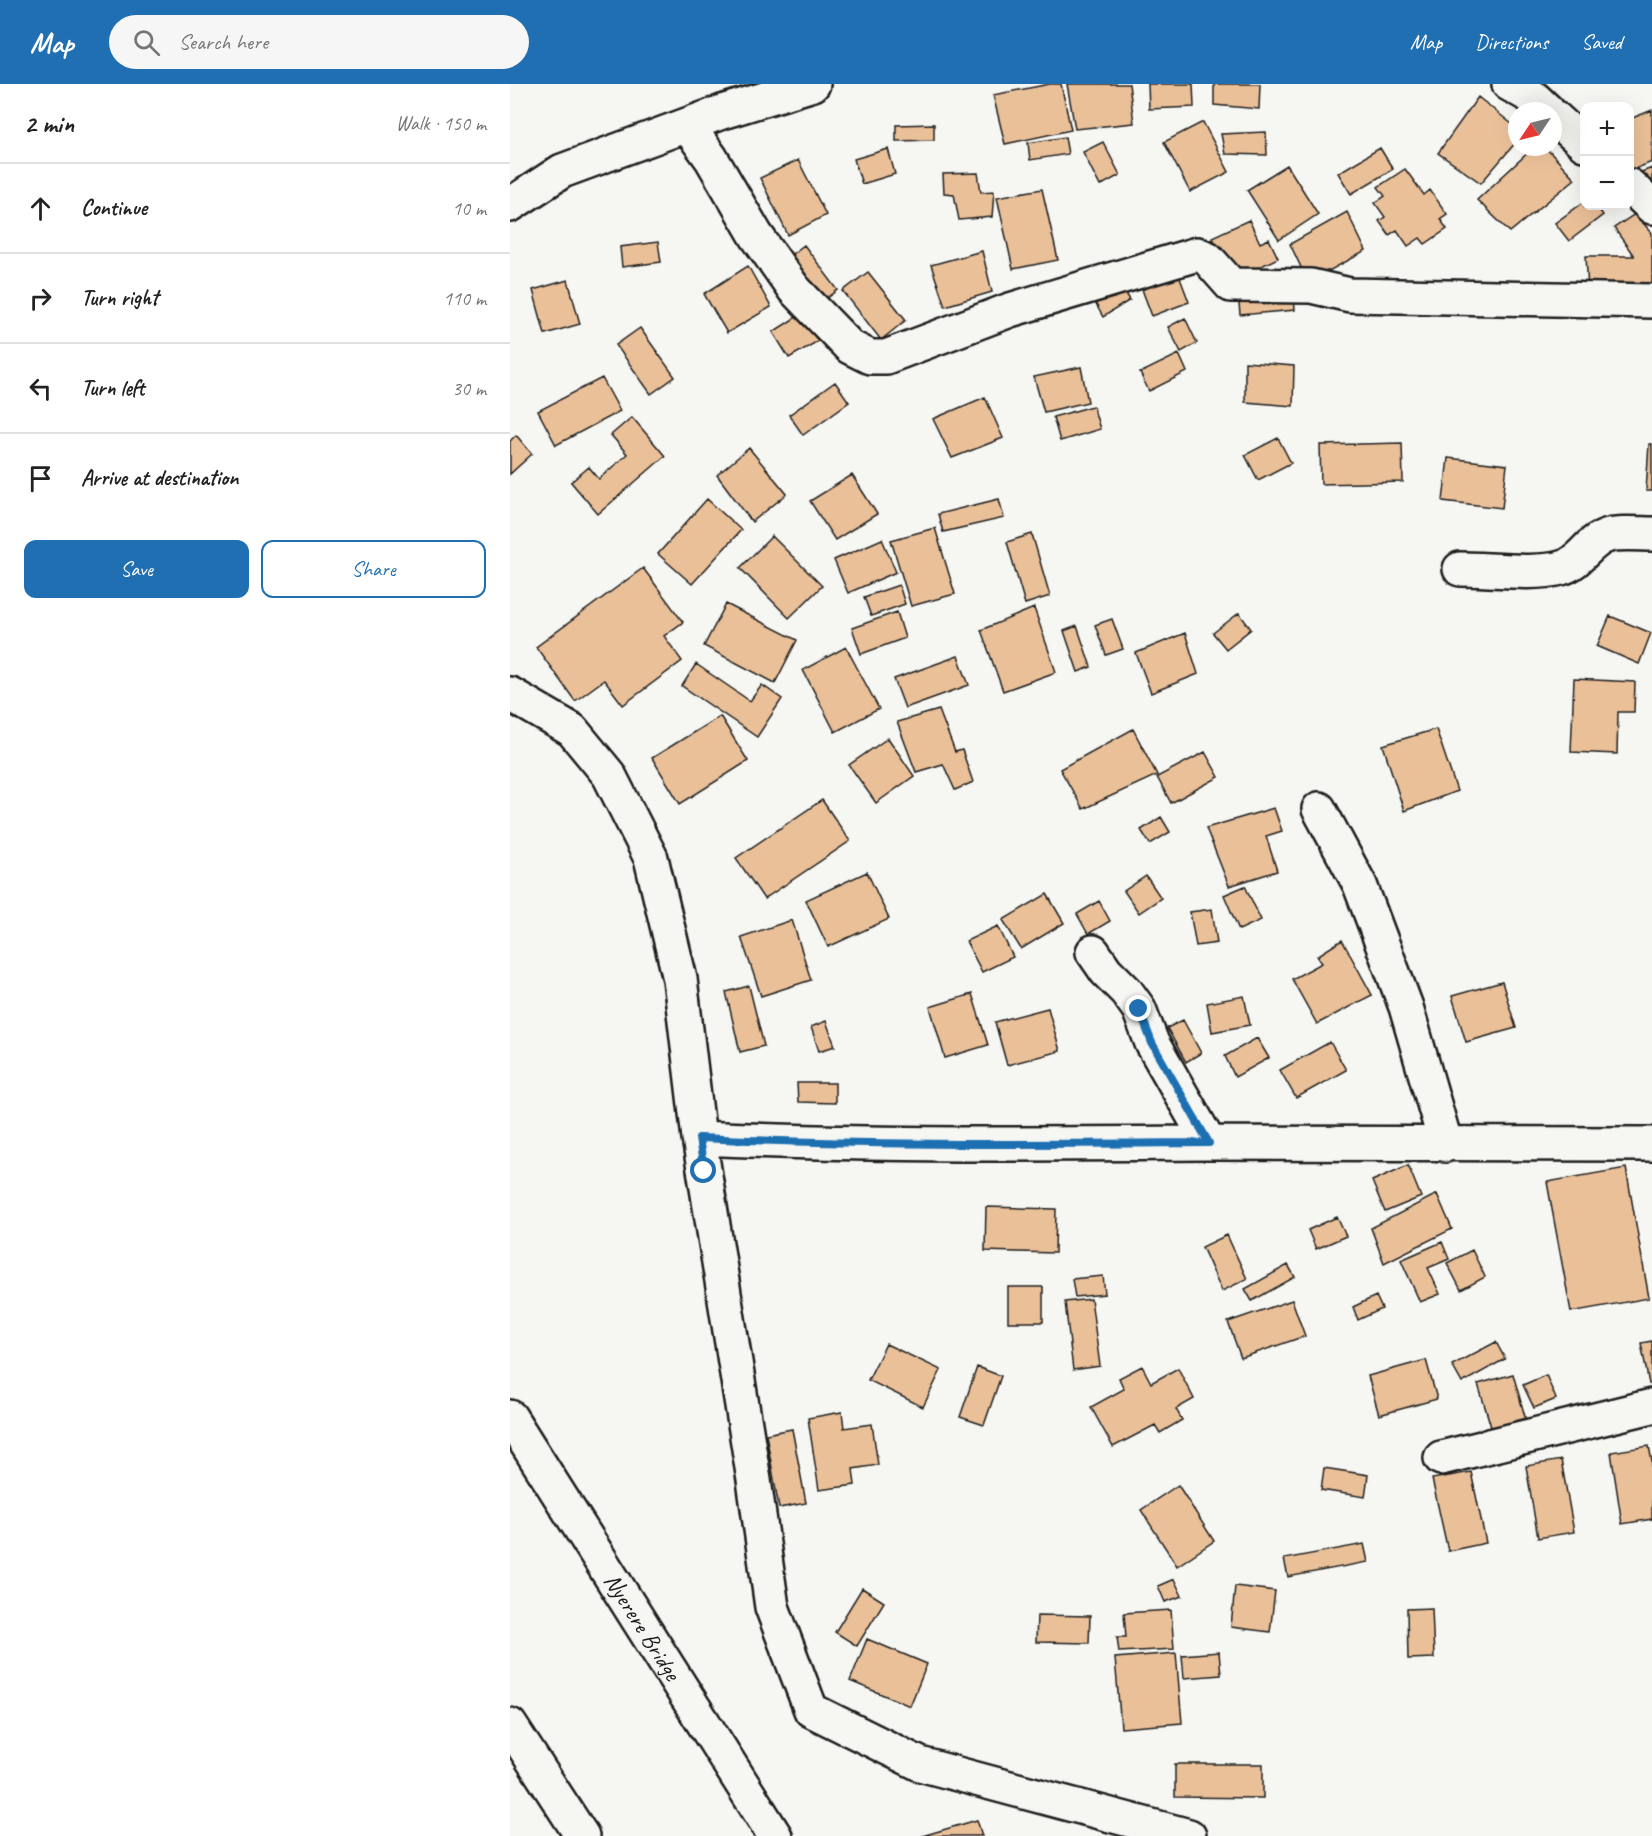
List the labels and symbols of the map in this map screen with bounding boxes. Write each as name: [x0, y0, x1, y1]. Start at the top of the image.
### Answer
north arrow: [1508, 102, 1562, 156]
route end: [1125, 995, 1151, 1021]
route start: [690, 1157, 716, 1183]
street label: Nyerere Bridge: [598, 1567, 689, 1688]

